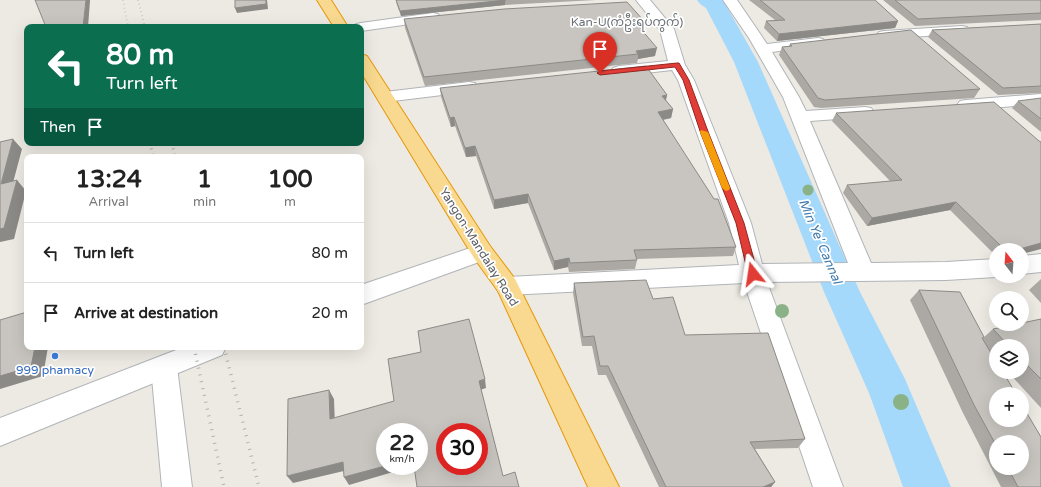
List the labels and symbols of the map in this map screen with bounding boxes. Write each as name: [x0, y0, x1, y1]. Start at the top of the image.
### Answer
district label: Kan-U(ကံဦးရပ်ကွက်): [571, 13, 683, 32]
pin: [583, 32, 617, 73]
street label: Yangon-Mandalay Road: [437, 185, 521, 309]
water label: Min Ye' Cannal: [795, 197, 846, 288]
north arrow: [989, 243, 1029, 283]
position arrow: [732, 253, 774, 295]
marker: 999 phamacy: [50, 351, 60, 361]
place label: 999 phamacy: [16, 363, 95, 377]
speed limit sign: 30: [436, 423, 488, 475]

